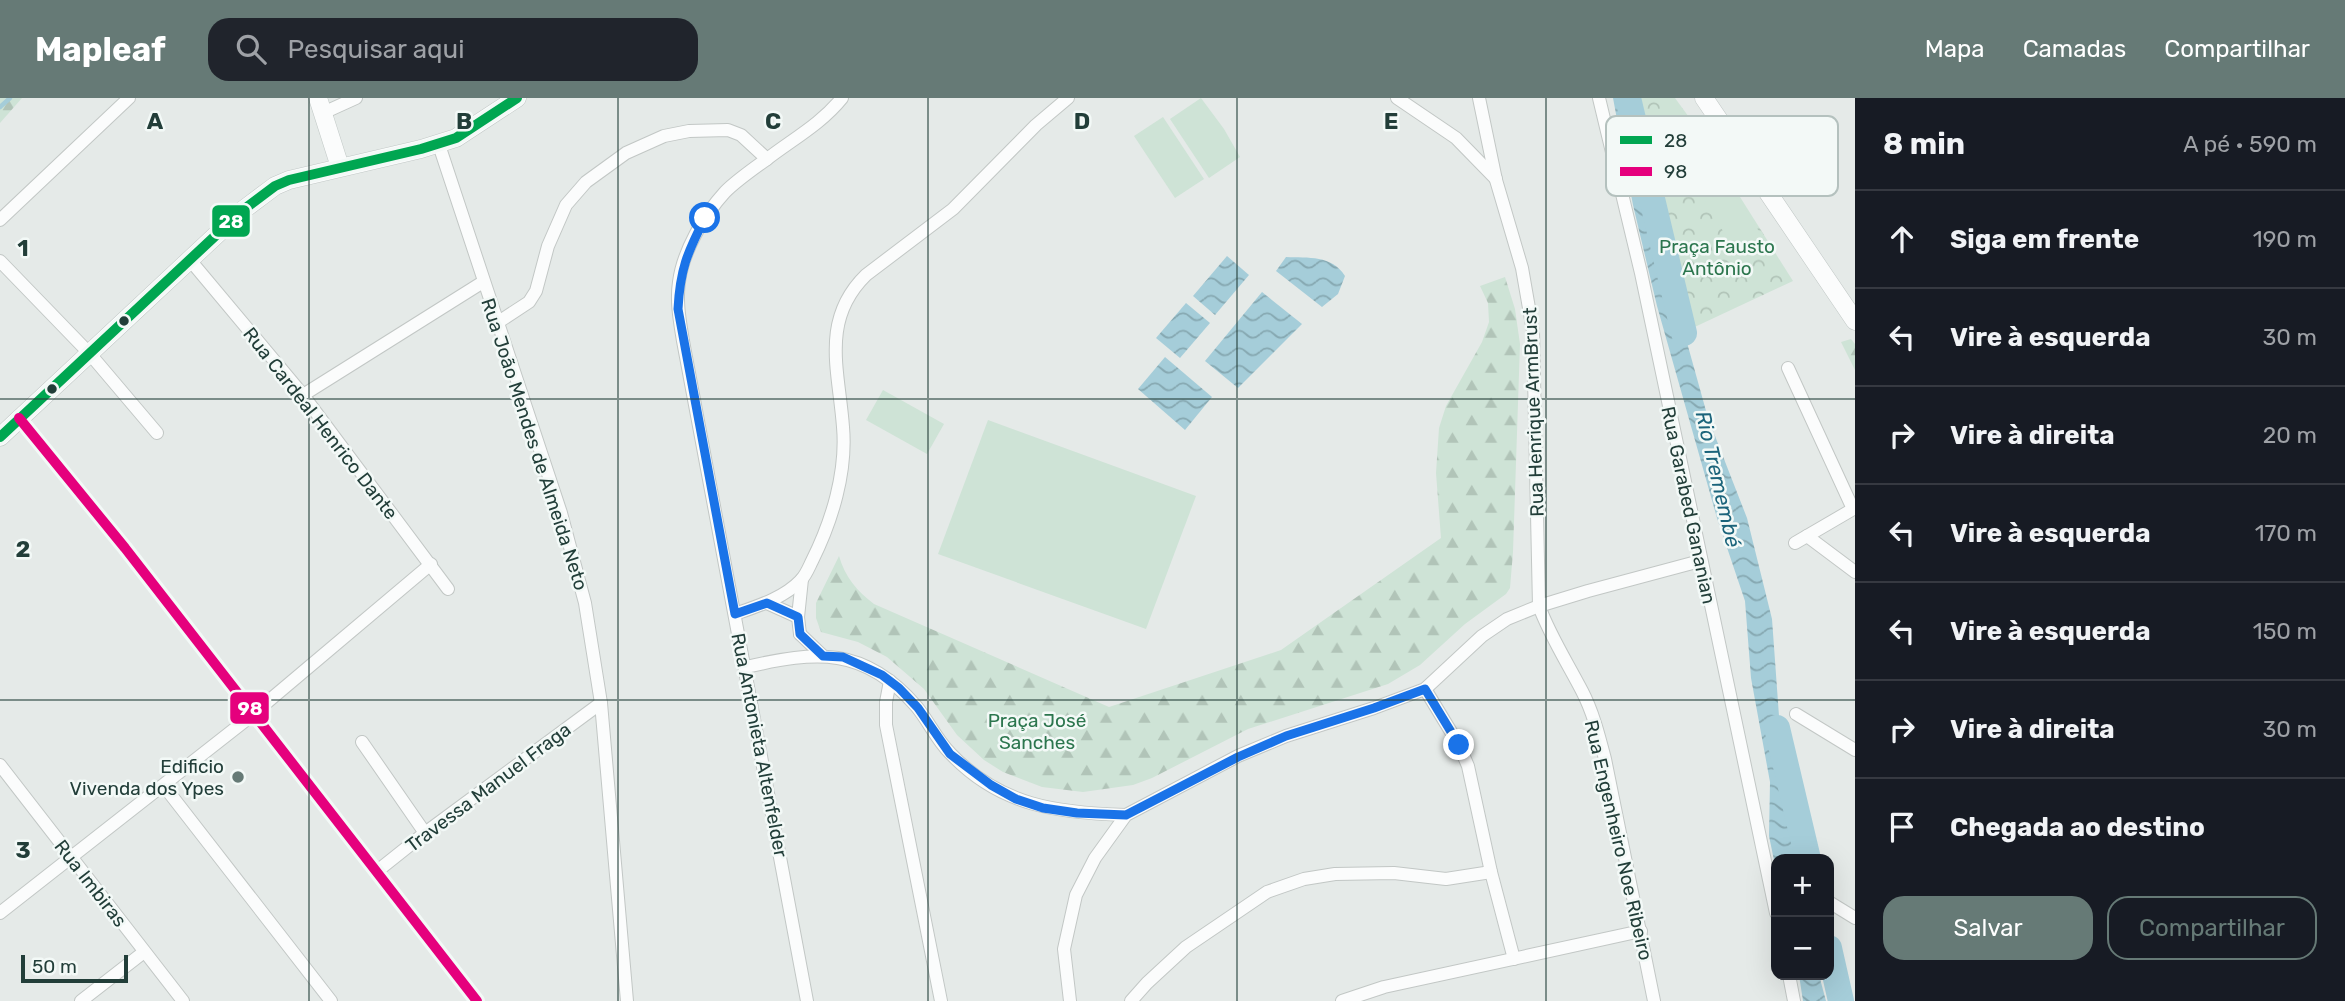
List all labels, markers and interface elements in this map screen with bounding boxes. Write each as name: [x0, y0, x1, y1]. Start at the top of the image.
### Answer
search box: [208, 18, 698, 81]
text: Mapleaf: [35, 30, 166, 69]
icon: search: [232, 30, 270, 68]
text: Pesquisar aqui: [288, 34, 464, 65]
text: Mapa: [1925, 35, 1985, 63]
text: Camadas: [2023, 35, 2126, 63]
text: Compartilhar: [2164, 35, 2310, 63]
text: A: [147, 107, 164, 135]
text: B: [456, 107, 472, 135]
text: C: [765, 107, 781, 135]
text: D: [1074, 107, 1090, 135]
text: E: [1384, 107, 1398, 135]
legend: [1606, 116, 1838, 196]
text: 8 min: [1883, 126, 1965, 162]
text: 28: [1664, 129, 1687, 152]
text: A pé · 590 m: [2183, 130, 2317, 158]
text: 98: [1664, 160, 1687, 183]
route start: [689, 202, 720, 233]
line badge: 28: [211, 204, 251, 238]
text: 28: [218, 210, 244, 233]
icon: ahead: [1883, 220, 1921, 258]
text: Siga em frente: [1950, 224, 2139, 255]
text: 190 m: [2253, 225, 2317, 253]
text: 1: [17, 234, 29, 262]
park label: Praça Fausto Antônio: [1659, 235, 1775, 280]
street label: Rua João Mendes de Almeida Neto: [476, 295, 593, 593]
street label: Rua Henrique ArmBrust: [1518, 306, 1549, 517]
unlabelled marker: [117, 314, 131, 328]
icon: left: [1883, 318, 1921, 356]
text: Vire à esquerda: [1950, 322, 2151, 353]
street label: Rua Cardeal Henrico Dante: [238, 323, 403, 524]
text: 30 m: [2262, 323, 2317, 351]
unlabelled marker: [45, 382, 59, 396]
street label: Rua Garabed Gananian: [1656, 404, 1721, 606]
water label: Rio Tremembé: [1691, 408, 1746, 550]
icon: right: [1883, 416, 1921, 454]
text: Vire à direita: [1950, 420, 2115, 451]
text: 20 m: [2263, 421, 2317, 449]
icon: left: [1883, 514, 1921, 552]
text: Vire à esquerda: [1950, 518, 2151, 549]
text: 170 m: [2255, 519, 2317, 547]
text: 2: [16, 535, 30, 563]
icon: left: [1883, 612, 1921, 650]
text: Vire à esquerda: [1950, 616, 2151, 647]
text: 150 m: [2253, 617, 2317, 645]
street label: Rua Antonieta Altenfelder: [726, 631, 793, 860]
line badge: 98: [229, 691, 270, 725]
text: 98: [237, 697, 263, 720]
park label: Praça José Sanches: [988, 709, 1086, 754]
icon: right: [1883, 710, 1921, 748]
text: Vire à direita: [1950, 714, 2115, 745]
text: 30 m: [2262, 715, 2317, 743]
street label: Travessa Manuel Fraga: [401, 718, 575, 857]
street label: Rua Engenheiro Noe Ribeiro: [1580, 718, 1657, 962]
route end: [1443, 729, 1474, 760]
place label: Edificio Vivenda dos Ypes: [70, 755, 224, 800]
marker: Edificio Vivenda dos Ypes: [230, 769, 246, 785]
icon: arrive: [1883, 808, 1921, 846]
text: Chegada ao destino: [1950, 812, 2205, 843]
street label: Rua Imbiras: [49, 835, 132, 931]
text: 3: [15, 836, 31, 864]
map controls: [1771, 854, 1834, 980]
button: +: [1771, 854, 1834, 917]
button: Salvar: [1883, 896, 2093, 960]
button: Compartilhar: [2107, 896, 2317, 960]
button: −: [1771, 917, 1834, 980]
scale bar: [21, 952, 128, 984]
text: 50 m: [32, 955, 77, 978]

